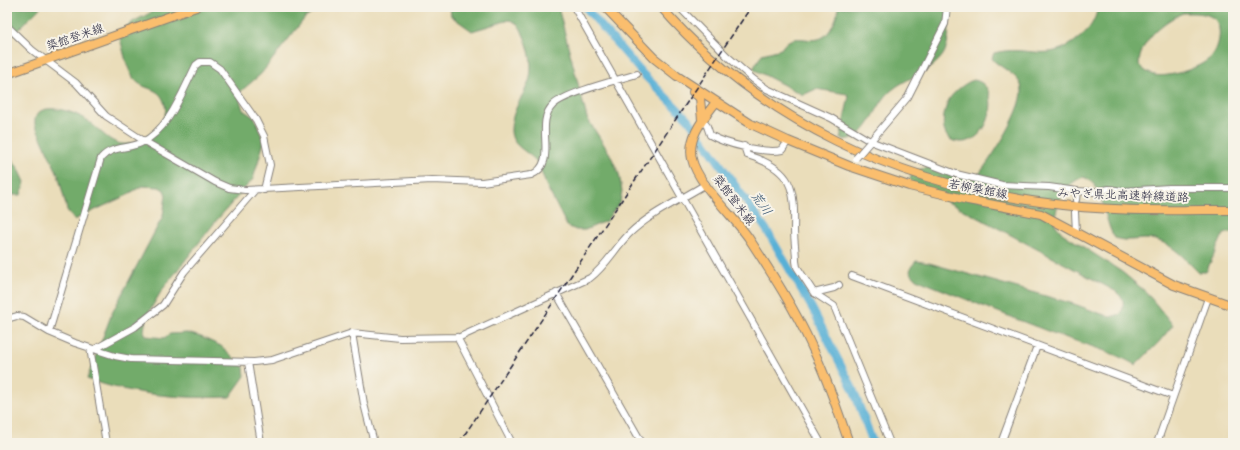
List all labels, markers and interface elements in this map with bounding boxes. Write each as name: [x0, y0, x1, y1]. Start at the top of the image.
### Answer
street label: 築館登米線: [44, 21, 106, 53]
street label: 築館登米線: [710, 172, 758, 228]
street label: 若柳築館線: [947, 176, 1009, 202]
street label: みやぎ県北高速幹線道路: [1057, 186, 1189, 204]
water label: 荒川: [748, 188, 775, 218]

